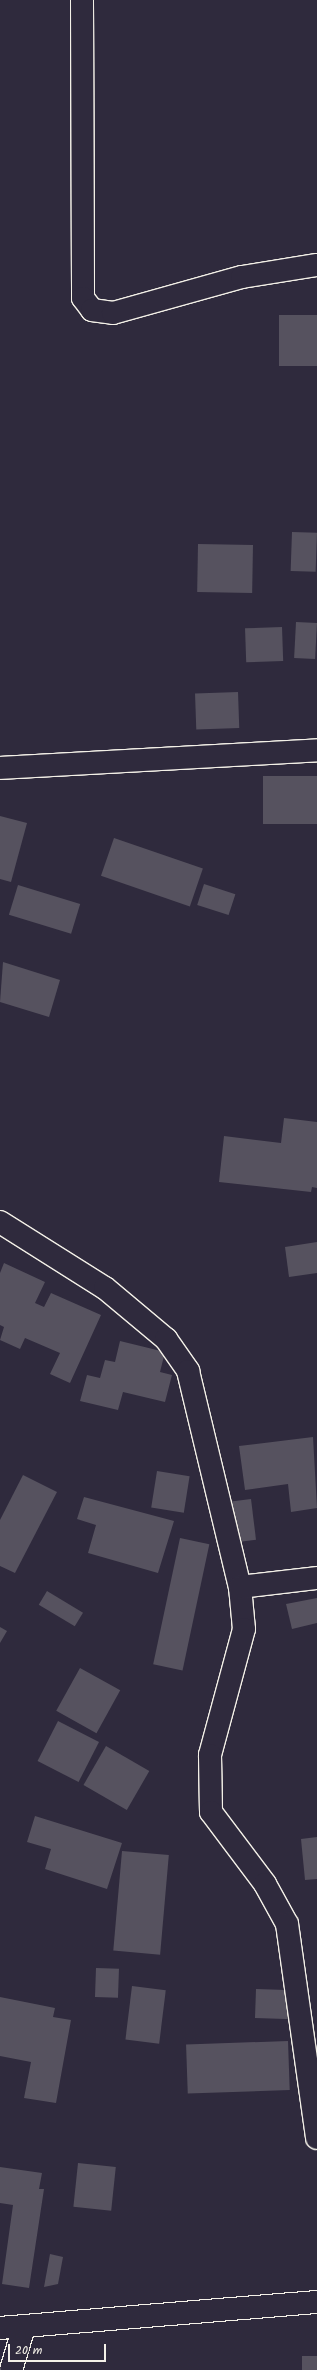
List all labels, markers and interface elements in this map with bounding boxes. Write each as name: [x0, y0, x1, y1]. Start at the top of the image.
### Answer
scale bar: [10, 2336, 108, 2362]
text: 20 m: [15, 2341, 42, 2360]

